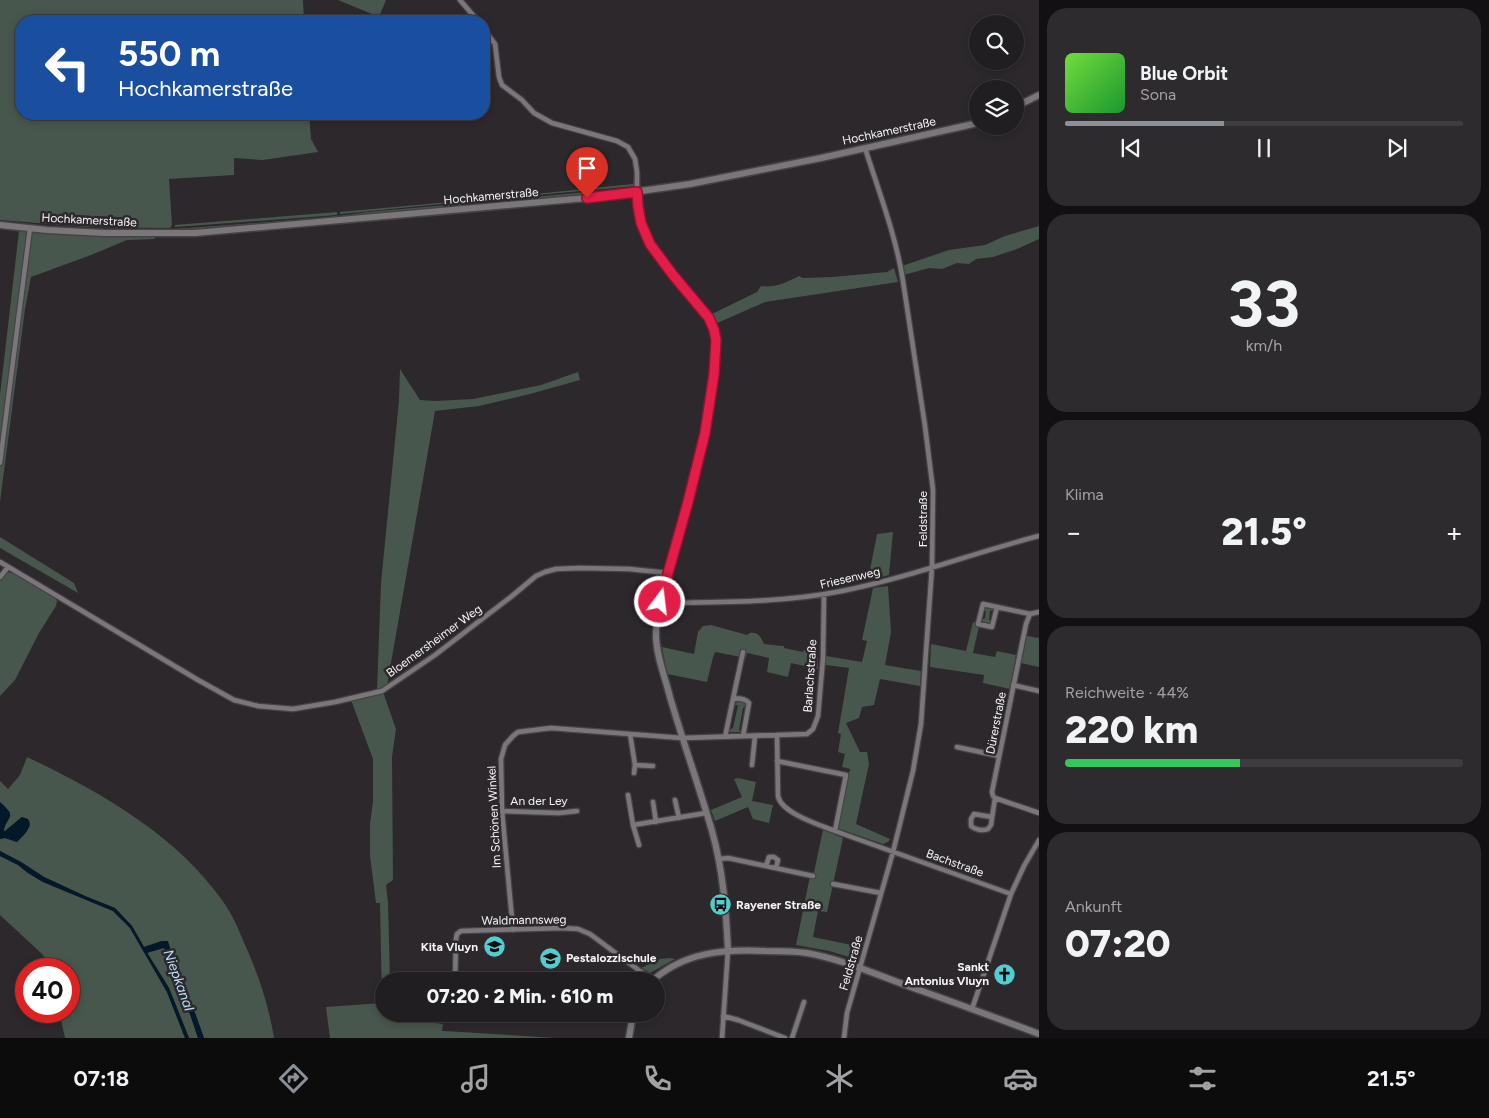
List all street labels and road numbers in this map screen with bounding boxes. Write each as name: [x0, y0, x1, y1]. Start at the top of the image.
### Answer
street label: Hochkamerstraße: [841, 114, 938, 148]
street label: Hochkamerstraße: [443, 185, 540, 207]
street label: Hochkamerstraße: [41, 211, 137, 230]
street label: Feldstraße: [916, 490, 930, 547]
street label: Friesenweg: [819, 564, 881, 592]
street label: Bloemersheimer Weg: [384, 602, 484, 680]
street label: Barlachstraße: [800, 639, 820, 713]
street label: Dürerstraße: [983, 690, 1009, 755]
street label: Im Schönen Winkel: [484, 765, 504, 869]
street label: An der Ley: [510, 794, 568, 808]
street label: Bachstraße: [924, 846, 986, 880]
street label: Waldmannsweg: [481, 912, 567, 928]
street label: Feldstraße: [837, 934, 866, 992]

